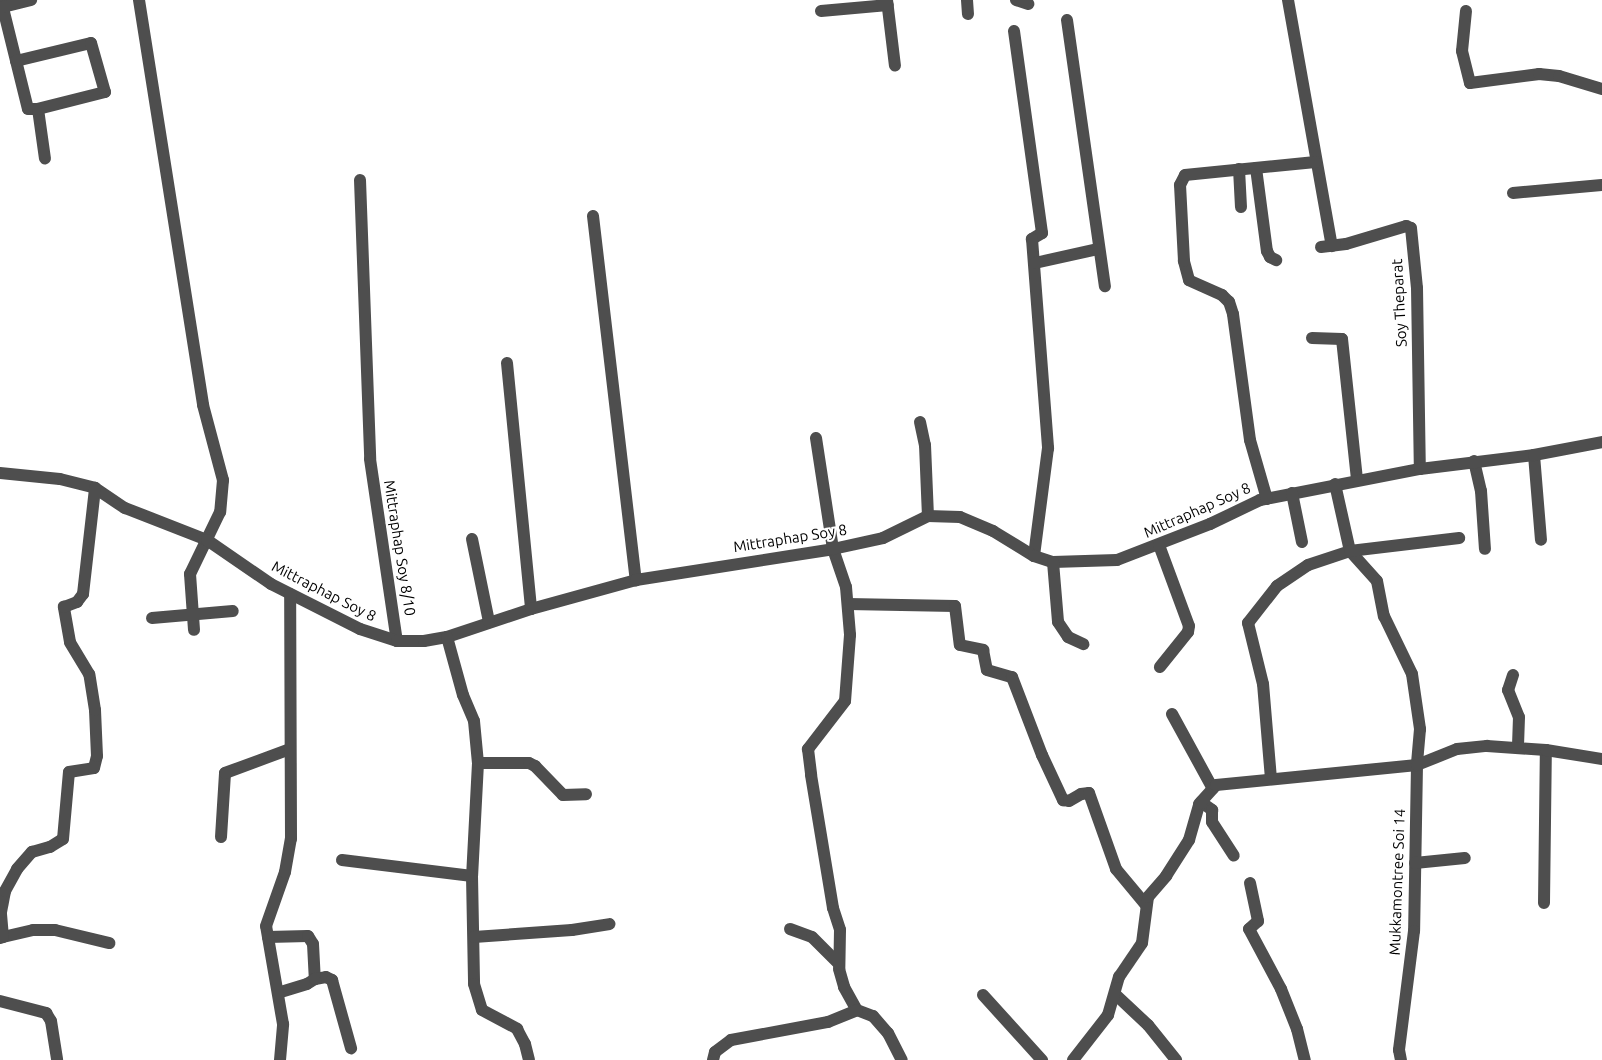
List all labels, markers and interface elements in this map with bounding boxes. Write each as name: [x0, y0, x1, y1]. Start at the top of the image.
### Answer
street label: Soy Theparat: [1388, 258, 1410, 348]
street label: Mittraphap Soy 8: [1141, 478, 1253, 542]
street label: Mittraphap Soy 8/10: [380, 479, 420, 617]
street label: Mittraphap Soy 8: [732, 520, 848, 556]
street label: Mittraphap Soy 8: [269, 557, 379, 625]
street label: Mukkamontree Soi 14: [1385, 808, 1409, 956]

